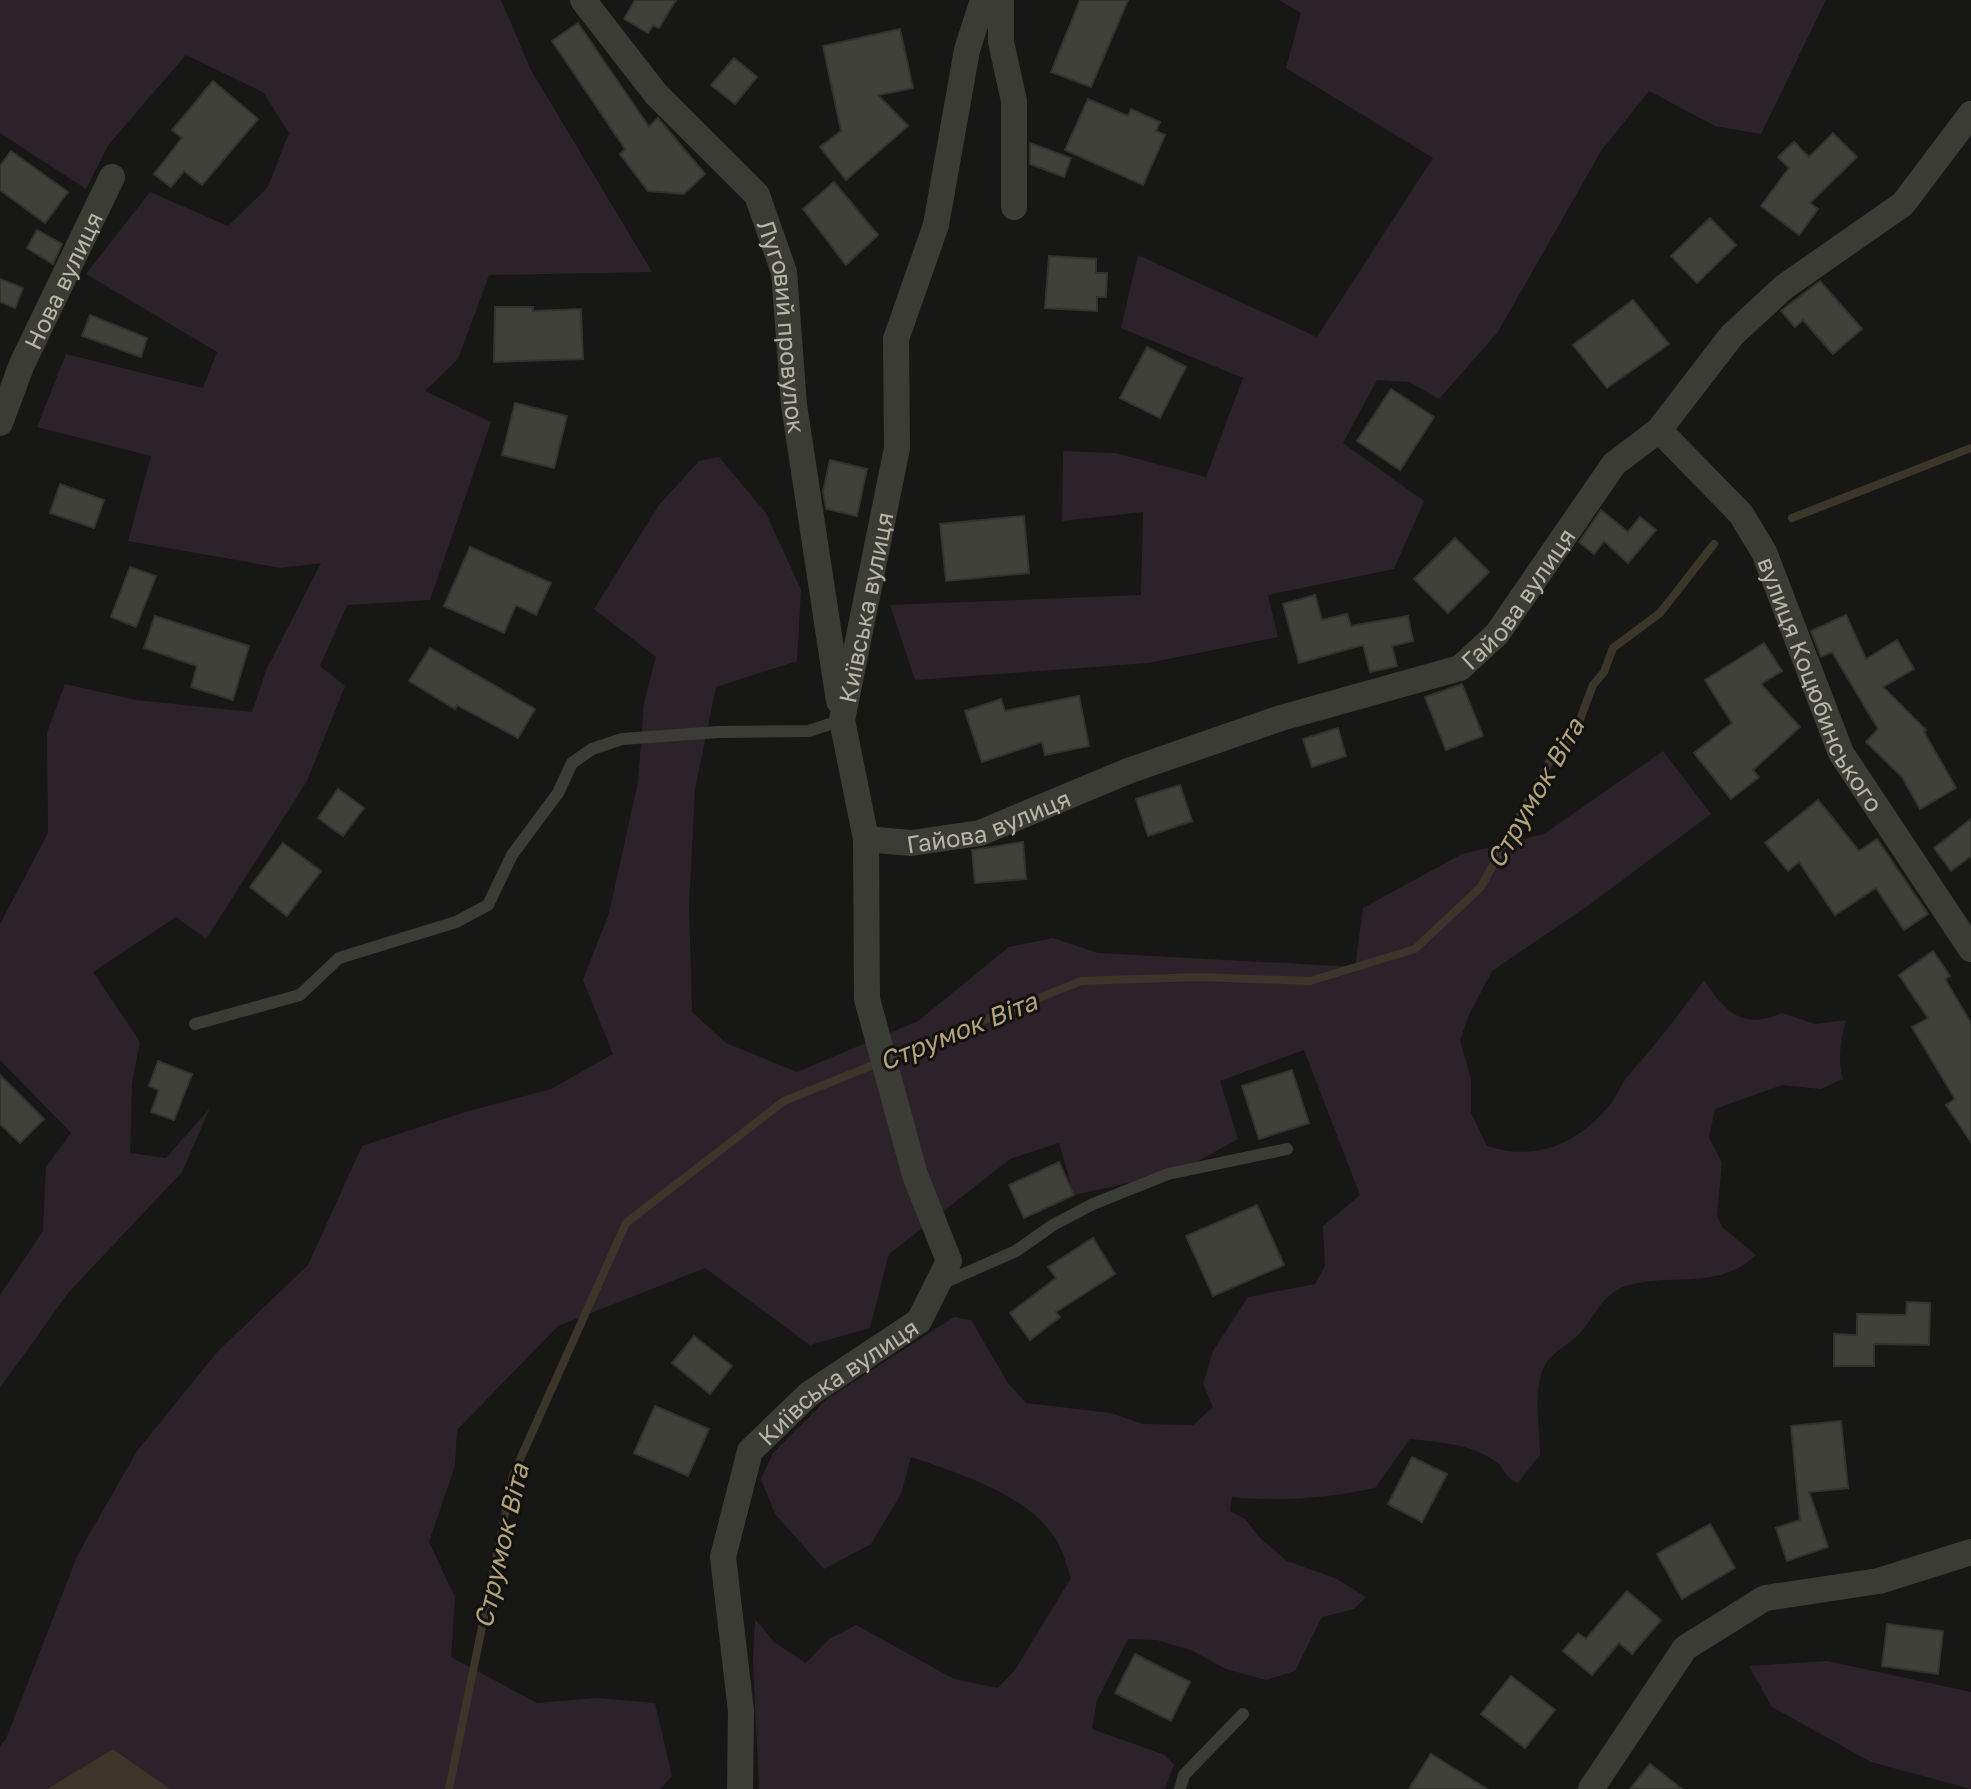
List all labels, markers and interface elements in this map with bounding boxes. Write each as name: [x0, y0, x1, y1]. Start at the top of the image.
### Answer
street label: Нова вулиця: [17, 207, 108, 354]
street label: Луговий провулок: [752, 216, 813, 436]
street label: Київська вулиця: [831, 509, 898, 705]
street label: Гайова вулиця: [1454, 522, 1580, 675]
street label: вулиця Коцюбинського: [1753, 553, 1890, 817]
water label: Струмок Віта: [1480, 712, 1591, 873]
street label: Гайова вулиця: [905, 782, 1074, 858]
water label: Струмок Віта: [875, 985, 1043, 1077]
street label: Київська вулиця: [751, 1311, 923, 1451]
water label: Струмок Віта: [467, 1460, 535, 1631]

